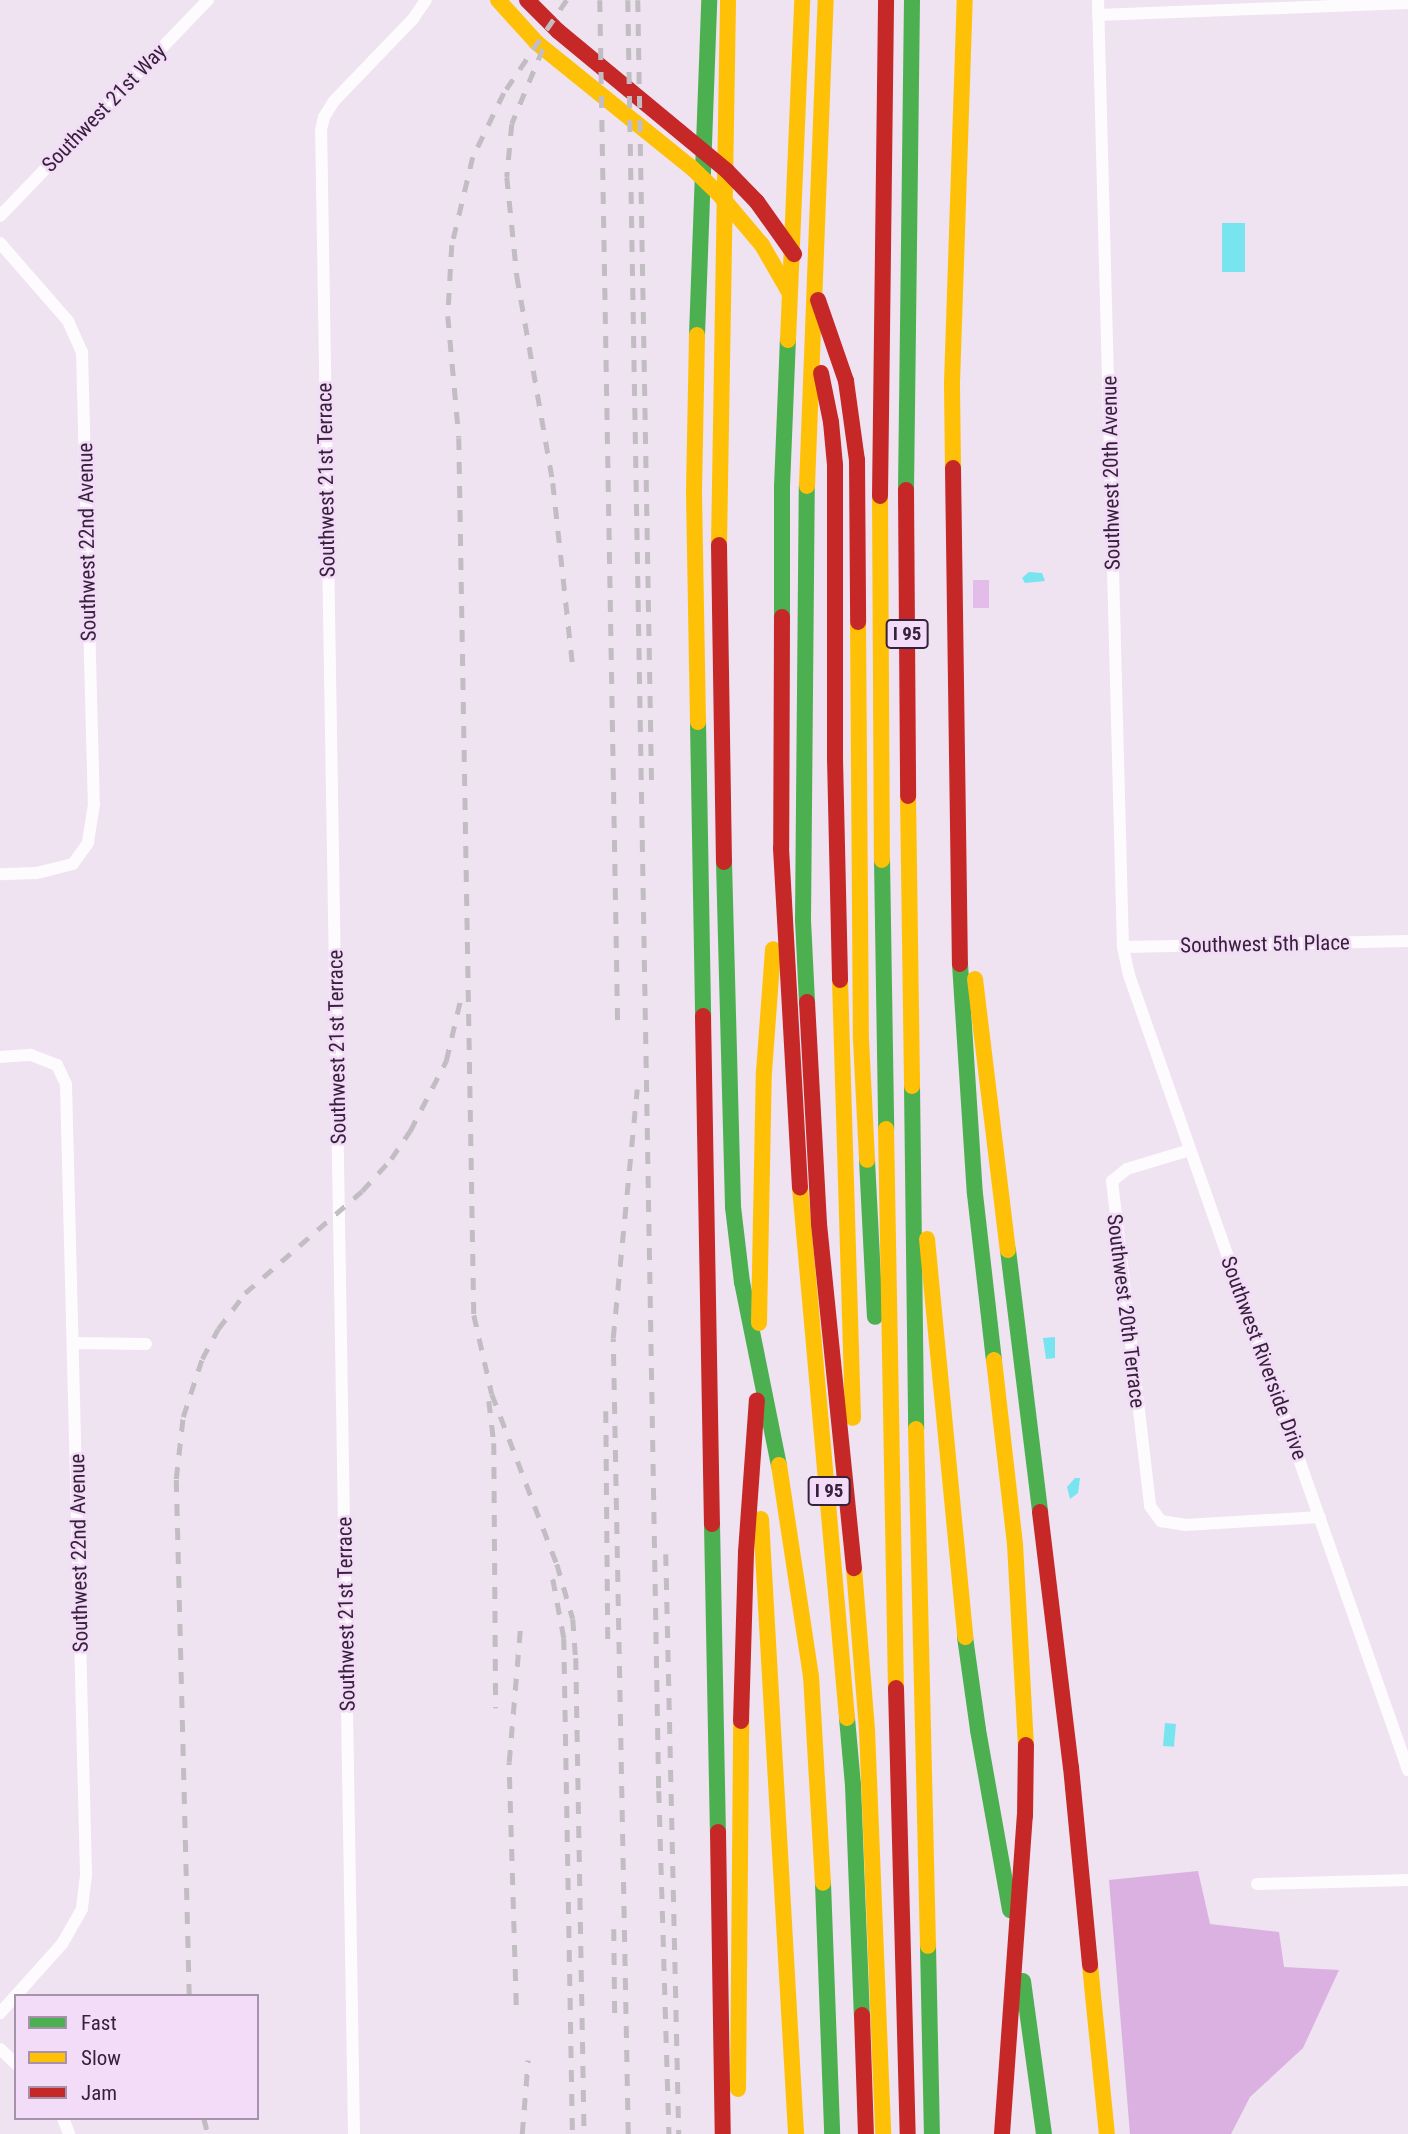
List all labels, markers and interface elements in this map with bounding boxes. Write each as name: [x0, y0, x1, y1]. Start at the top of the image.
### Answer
street label: Southwest 21st Way: [37, 39, 171, 177]
street label: Southwest 20th Avenue: [1097, 376, 1125, 570]
street label: Southwest 21st Terrace: [312, 382, 340, 578]
street label: Southwest 22nd Avenue: [73, 442, 101, 642]
road number: I 95: [884, 618, 930, 650]
street label: Southwest 5th Place: [1180, 930, 1350, 958]
street label: Southwest 21st Terrace: [323, 949, 351, 1145]
street label: Southwest 20th Terrace: [1102, 1212, 1150, 1410]
street label: Southwest Riverside Drive: [1215, 1253, 1313, 1463]
street label: Southwest 22nd Avenue: [65, 1453, 93, 1653]
road number: I 95: [806, 1476, 852, 1506]
street label: Southwest 21st Terrace: [332, 1516, 360, 1712]
legend: [14, 1994, 259, 2120]
text: Fast: [81, 2011, 117, 2035]
text: Slow: [81, 2046, 121, 2070]
text: Jam: [81, 2081, 117, 2105]

